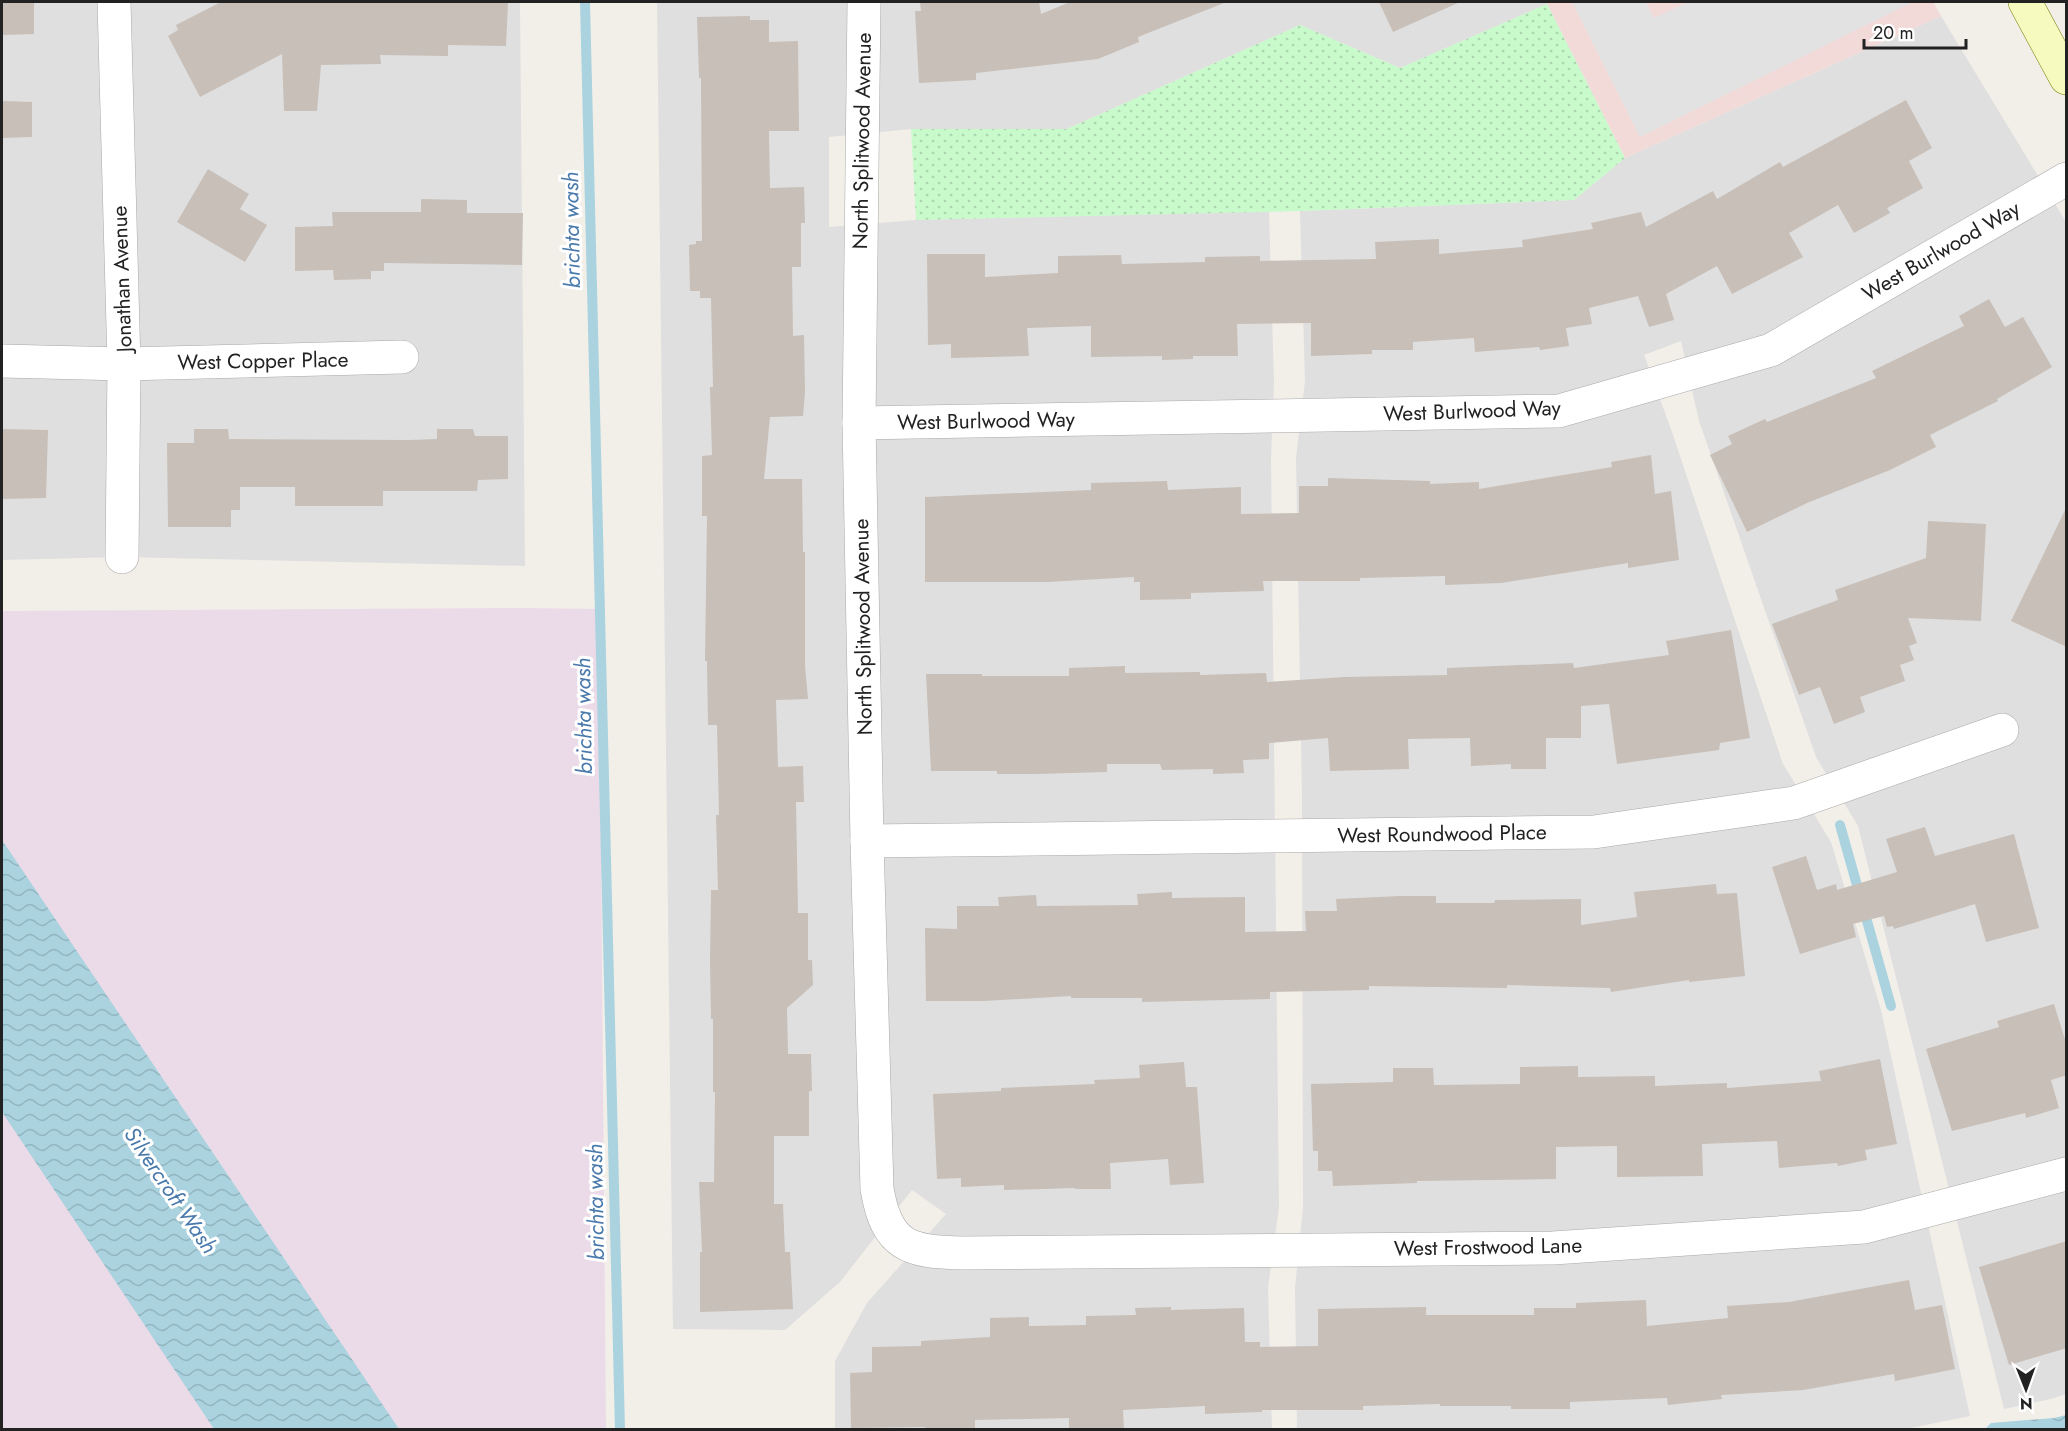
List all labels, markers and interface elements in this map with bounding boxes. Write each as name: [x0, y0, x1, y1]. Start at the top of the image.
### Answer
scale bar: [1864, 12, 1966, 50]
text: 20 m: [1873, 20, 1913, 46]
street label: North Splitwood Avenue: [845, 32, 879, 250]
water label: brichta wash: [554, 171, 588, 289]
street label: West Burlwood Way: [1857, 193, 2026, 308]
street label: Jonathan Avenue: [104, 205, 140, 356]
street label: West Copper Place: [177, 345, 349, 377]
street label: West Burlwood Way: [1383, 393, 1562, 429]
street label: West Burlwood Way: [897, 404, 1076, 438]
street label: North Splitwood Avenue: [846, 518, 880, 736]
water label: brichta wash: [566, 657, 600, 775]
street label: West Roundwood Place: [1337, 817, 1547, 851]
water label: Silvercroft Wash: [117, 1120, 225, 1260]
water label: brichta wash: [578, 1143, 612, 1261]
street label: West Frostwood Lane: [1394, 1230, 1583, 1264]
north arrow: [1996, 1359, 2056, 1419]
text: N: [2020, 1392, 2033, 1415]

